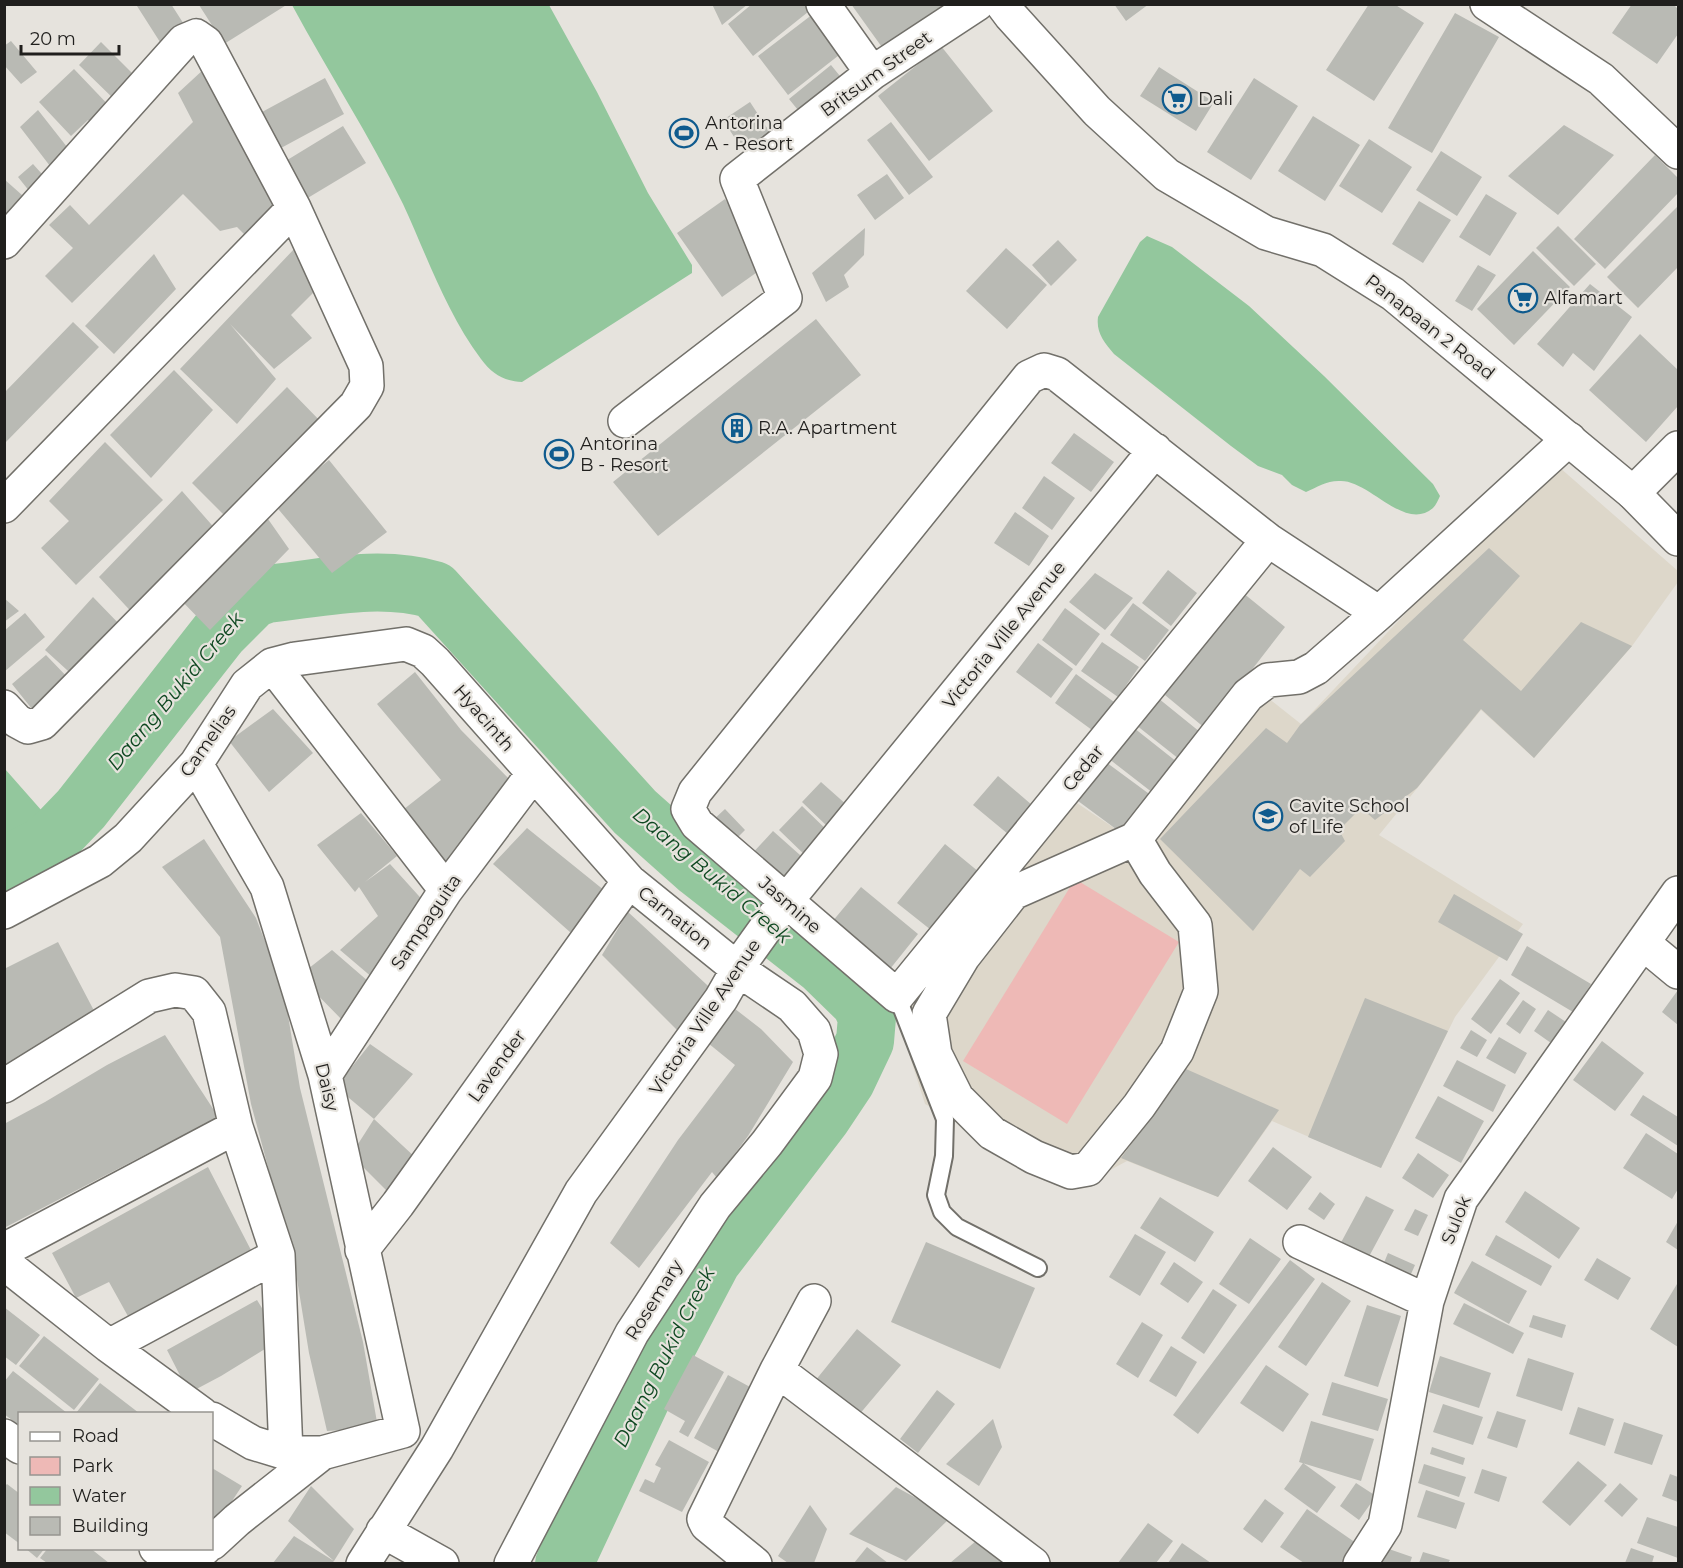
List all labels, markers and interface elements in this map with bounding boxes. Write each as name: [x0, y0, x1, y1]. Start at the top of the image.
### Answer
scale bar: [21, 18, 118, 56]
street label: Britsum Street: [816, 26, 936, 122]
text: 20 m: [30, 28, 76, 50]
supermarket icon: Dali: [1161, 83, 1193, 115]
place label: Dali: [1198, 88, 1233, 110]
place label: Antorina A - Resort: [705, 112, 793, 155]
sports icon: Antorina A - Resort: [668, 117, 700, 149]
street label: Panapaan 2 Road: [1361, 270, 1499, 384]
supermarket icon: Alfamart: [1507, 282, 1539, 314]
place label: Alfamart: [1544, 287, 1623, 309]
building icon: R.A. Apartment: [721, 412, 753, 444]
place label: R.A. Apartment: [758, 417, 897, 439]
place label: Antorina B - Resort: [580, 433, 669, 476]
sports icon: Antorina B - Resort: [543, 438, 575, 470]
street label: Victoria Ville Avenue: [938, 557, 1070, 713]
water label: Daang Bukid Creek: [102, 606, 249, 775]
street label: Hyacinth: [449, 680, 519, 756]
street label: Camelias: [175, 701, 241, 781]
street label: Cedar: [1058, 740, 1108, 796]
place label: Cavite School of Life: [1289, 795, 1410, 838]
school or university icon: Cavite School of Life: [1252, 800, 1284, 832]
water label: Daang Bukid Creek: [628, 802, 797, 949]
street label: Sampaguita: [386, 870, 466, 974]
street label: Jasmine: [754, 871, 826, 938]
street label: Carnation: [634, 882, 716, 954]
street label: Victoria Ville Avenue: [645, 935, 765, 1099]
street label: Lavender: [463, 1026, 531, 1106]
street label: Daisy: [310, 1061, 344, 1114]
street label: Sulok: [1436, 1192, 1476, 1247]
street label: Rosemary: [621, 1256, 687, 1344]
water label: Daang Bukid Creek: [608, 1262, 720, 1451]
legend: [18, 1412, 213, 1550]
text: Road: [72, 1425, 119, 1447]
text: Park: [72, 1455, 113, 1477]
text: Water: [72, 1485, 127, 1507]
text: Building: [72, 1515, 149, 1537]

